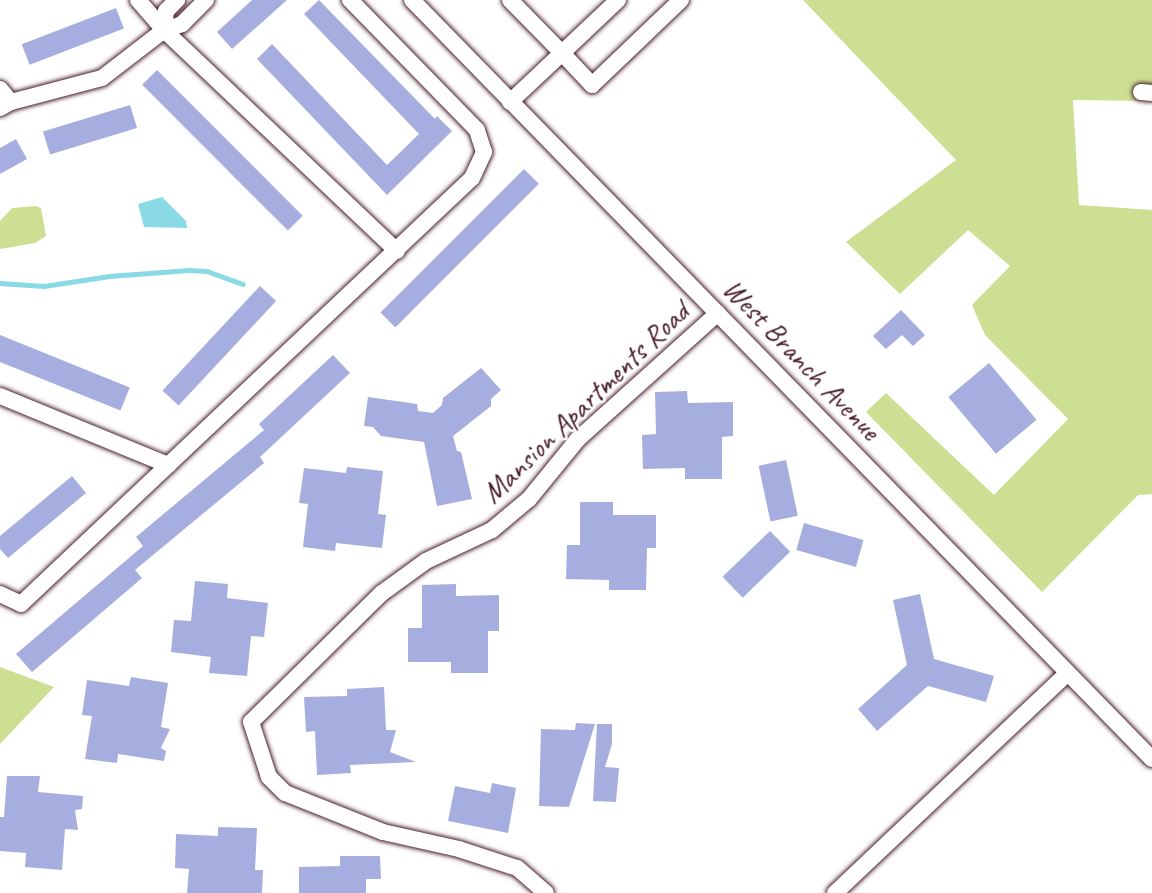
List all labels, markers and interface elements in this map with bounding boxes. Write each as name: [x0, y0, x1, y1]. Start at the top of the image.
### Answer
street label: West Branch Avenue: [715, 270, 889, 448]
street label: Mansion Apartments Road: [474, 294, 696, 510]

